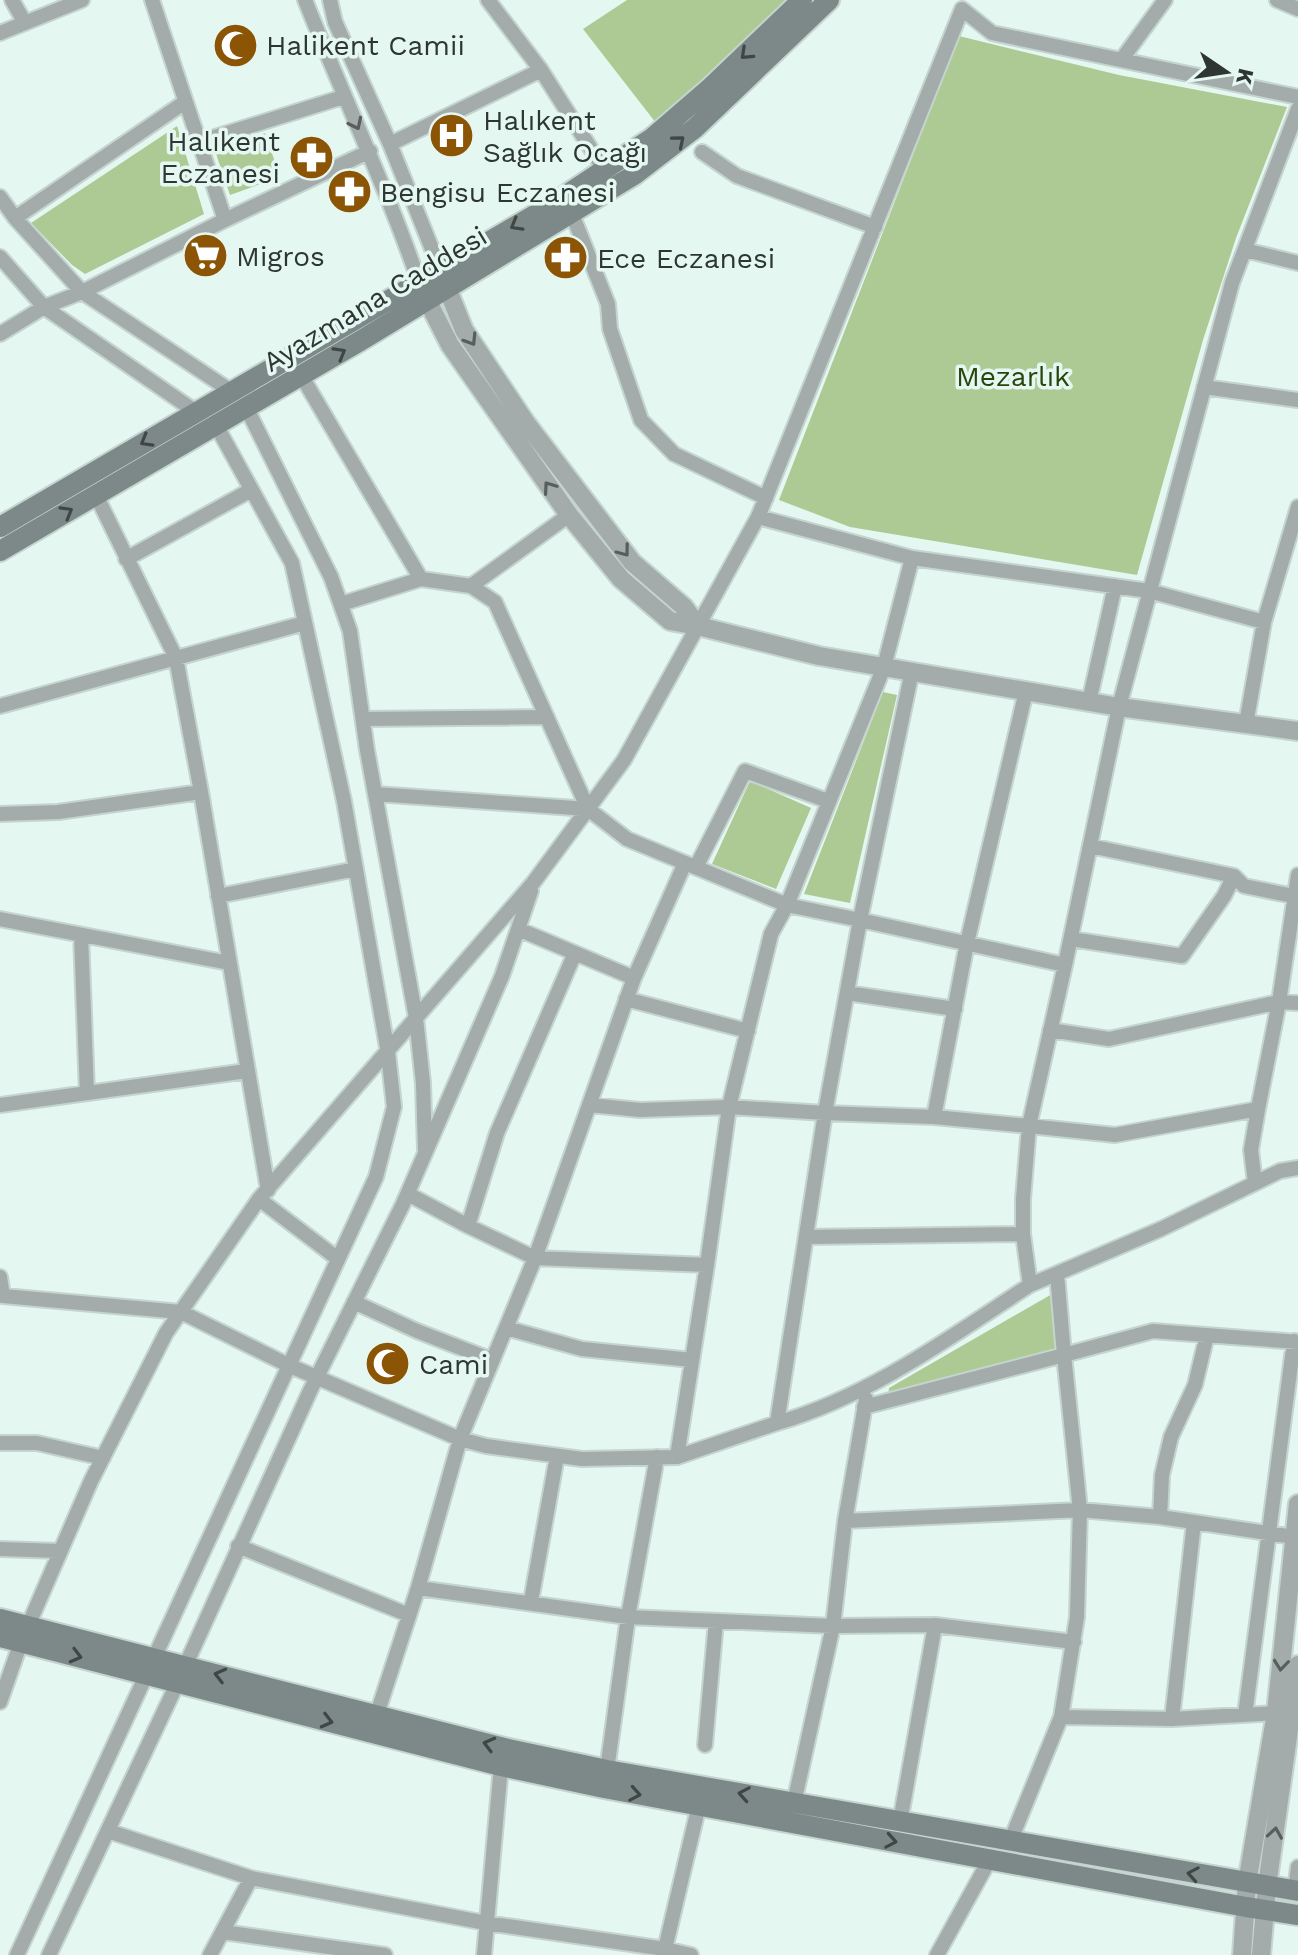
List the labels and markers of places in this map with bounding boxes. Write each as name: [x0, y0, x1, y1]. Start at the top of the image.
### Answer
mosque icon: Halikent Camii: [211, 21, 259, 69]
place label: Halikent Camii: [266, 29, 465, 62]
place label: Halıkent Sağlık Ocağı: [483, 104, 647, 169]
hospital icon: Halıkent Sağlık Ocağı: [428, 112, 476, 160]
place label: Halıkent Eczanesi: [160, 125, 280, 190]
pharmacy icon: Halıkent Eczanesi: [287, 133, 335, 181]
pharmacy icon: Bengisu Eczanesi: [325, 168, 373, 216]
place label: Bengisu Eczanesi: [380, 176, 615, 209]
supermarket icon: Migros: [181, 232, 229, 280]
pharmacy icon: Ece Eczanesi: [542, 234, 590, 282]
place label: Migros: [236, 240, 325, 273]
place label: Ece Eczanesi: [597, 242, 775, 275]
mosque icon: Cami: [364, 1340, 412, 1388]
place label: Cami: [419, 1348, 488, 1381]

